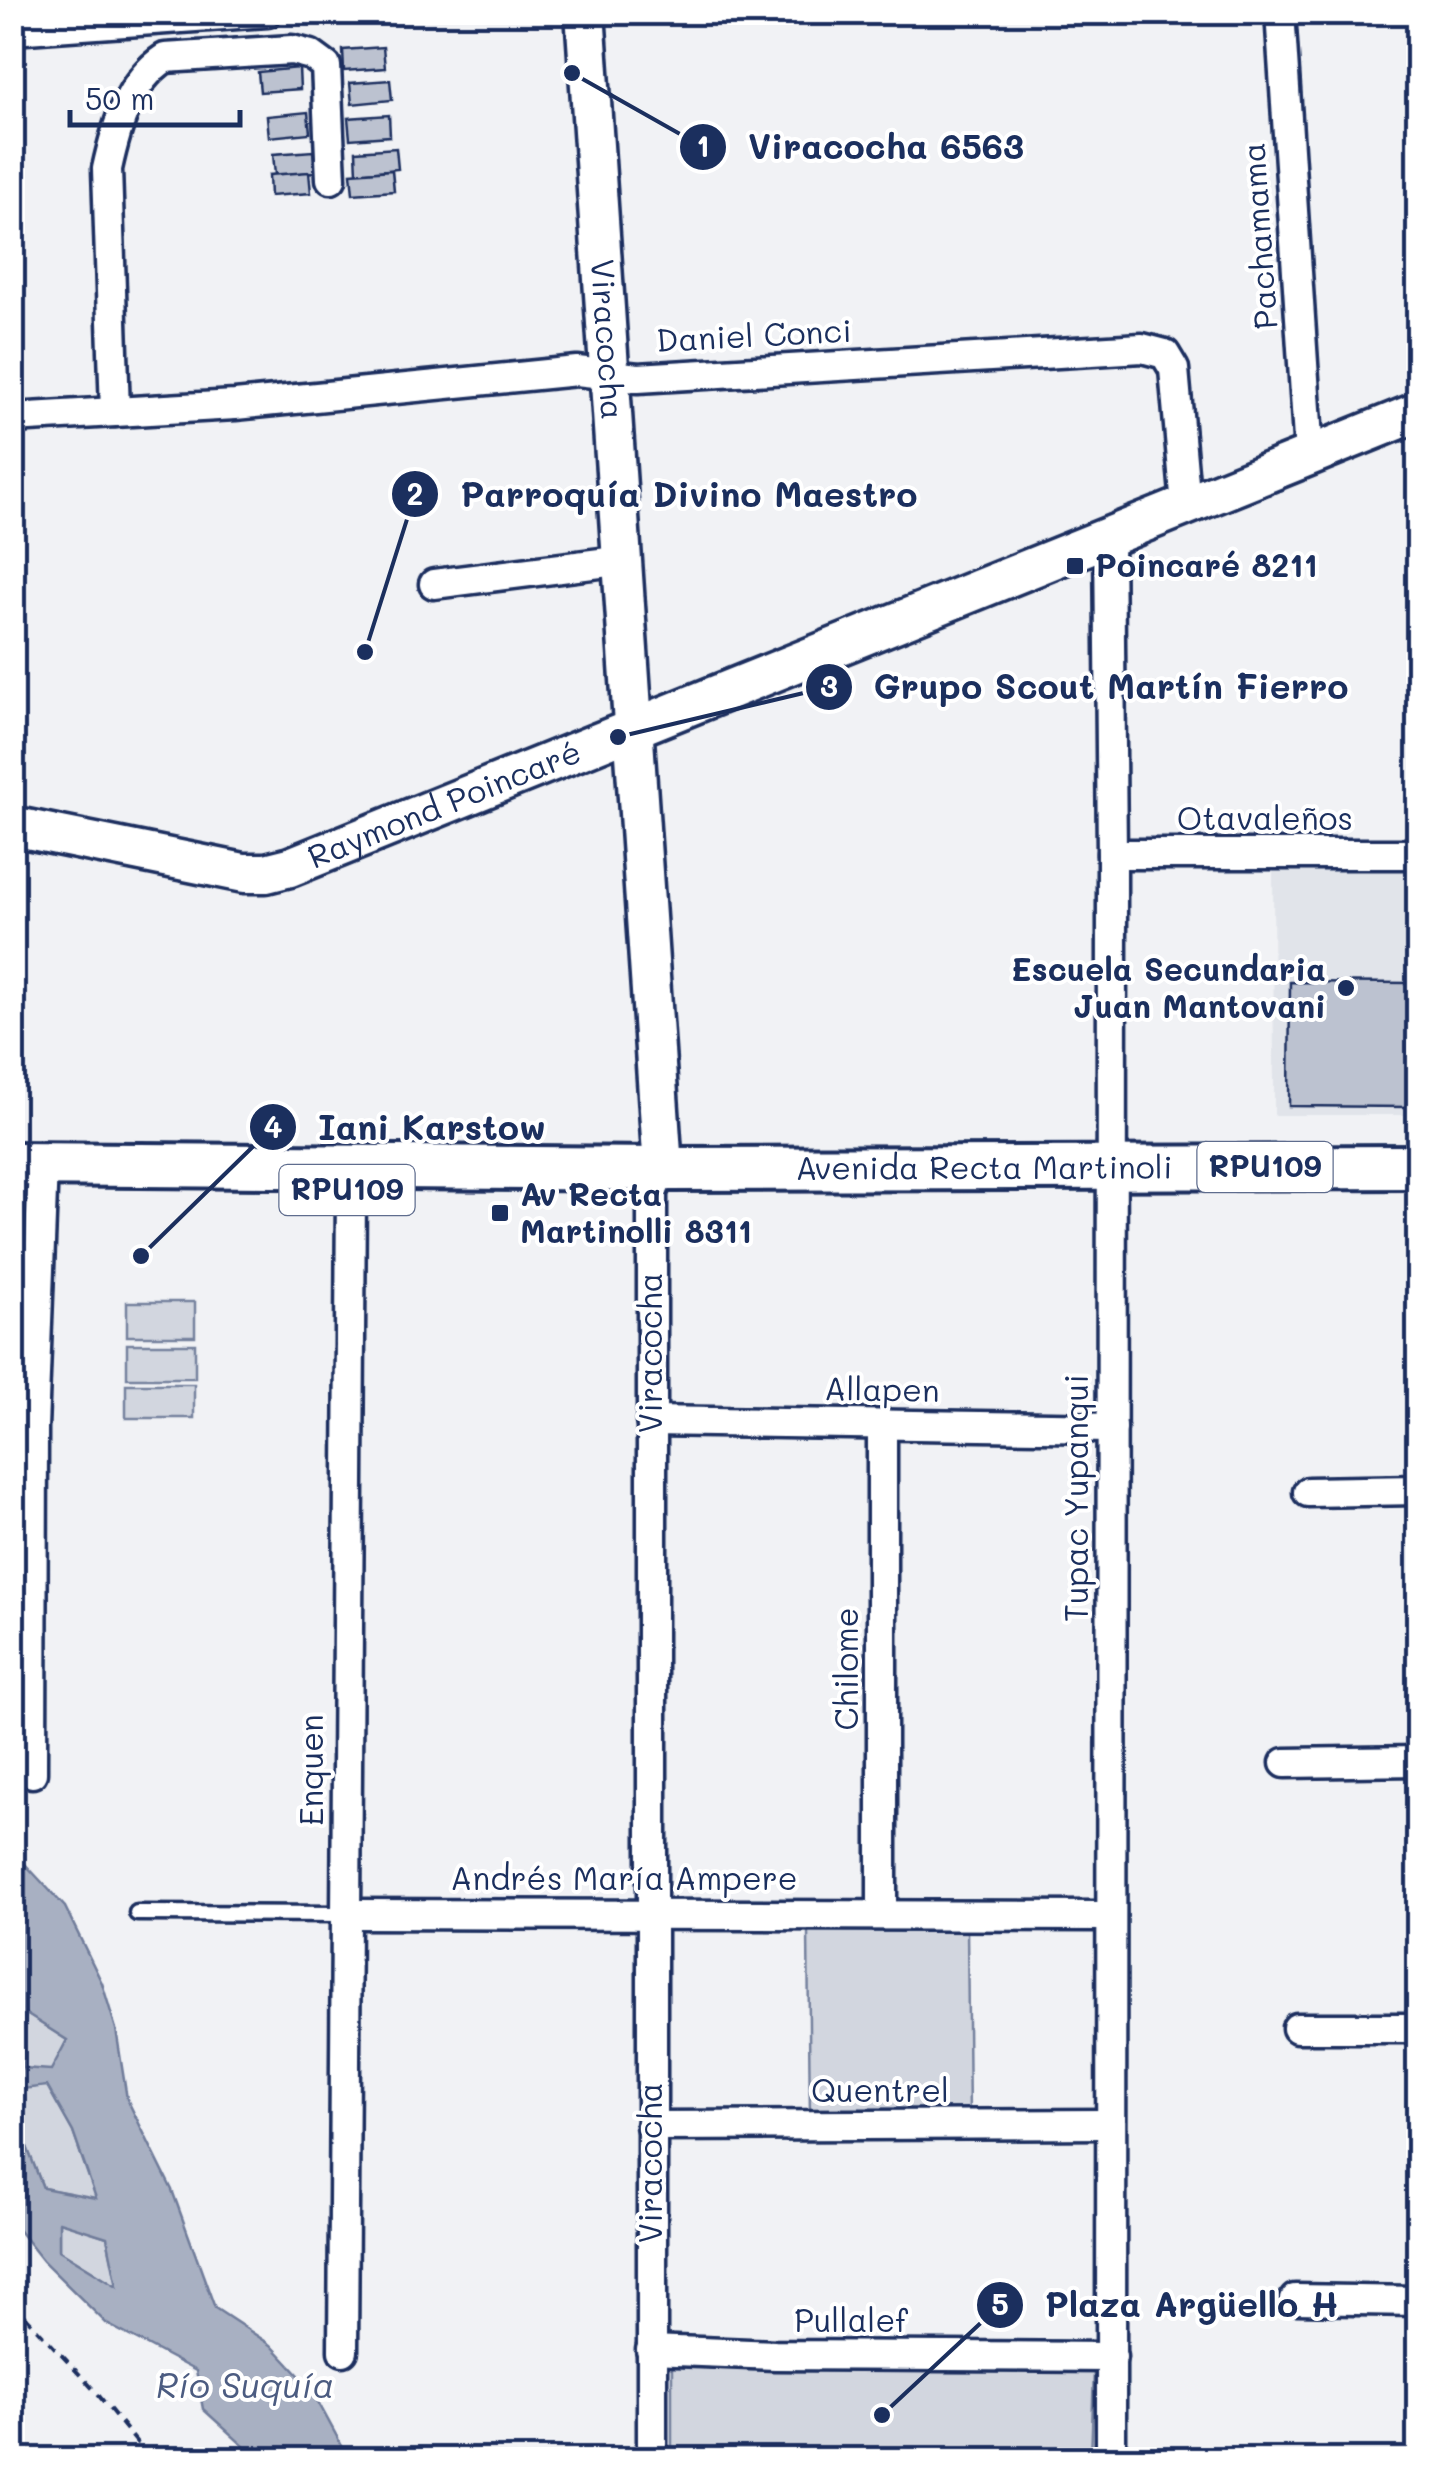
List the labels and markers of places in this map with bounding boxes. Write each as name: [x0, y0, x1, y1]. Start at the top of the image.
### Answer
callout: Viracocha 6563: [678, 114, 1044, 179]
callout: Parroquía Divino Maestro: [390, 462, 937, 527]
place label: Poincaré 8211: [1095, 543, 1318, 585]
marker: Poincaré 8211: [1064, 555, 1086, 577]
callout: Grupo Scout Martín Fierro: [804, 654, 1368, 719]
place label: Escuela Secundaria Juan Mantovani: [1011, 947, 1326, 1026]
marker: Escuela Secundaria Juan Mantovani: [1335, 977, 1357, 999]
callout: Iani Karstow: [248, 1095, 566, 1160]
place label: Av Recta Martinolli 8311: [520, 1172, 752, 1251]
marker: Av Recta Martinolli 8311: [489, 1202, 511, 1224]
callout: Plaza Argüello H: [975, 2272, 1359, 2337]

